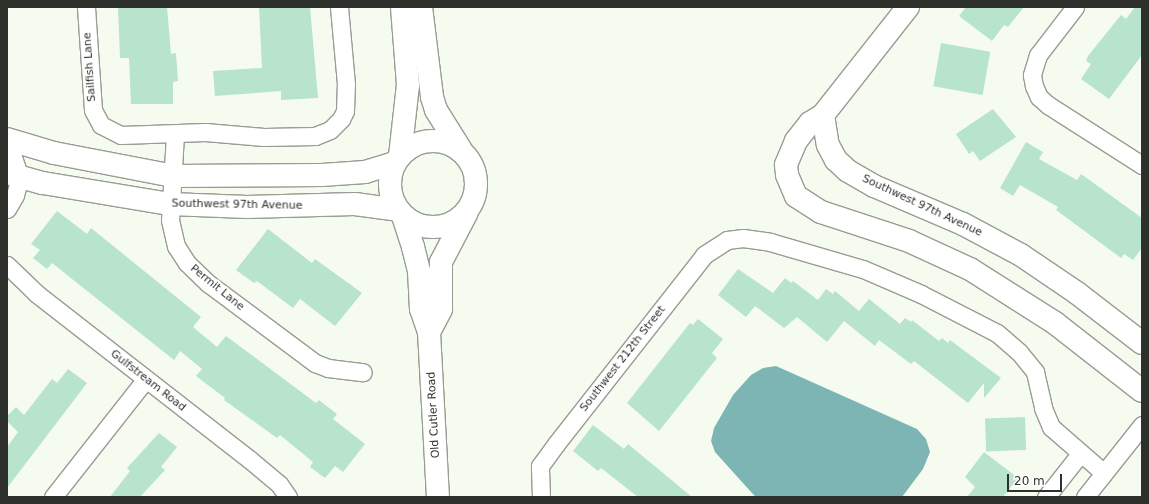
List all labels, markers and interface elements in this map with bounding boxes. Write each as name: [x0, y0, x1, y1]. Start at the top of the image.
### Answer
street label: Sailfish Lane: [81, 32, 99, 102]
street label: Southwest 97th Avenue: [860, 172, 984, 240]
street label: Southwest 97th Avenue: [171, 197, 303, 213]
street label: Permit Lane: [187, 262, 247, 314]
street label: Southwest 212th Street: [578, 304, 668, 414]
street label: Gulfstream Road: [108, 347, 188, 415]
street label: Old Cutler Road: [425, 371, 443, 459]
scale bar: [1009, 466, 1064, 492]
text: 20 m: [1014, 474, 1045, 488]

